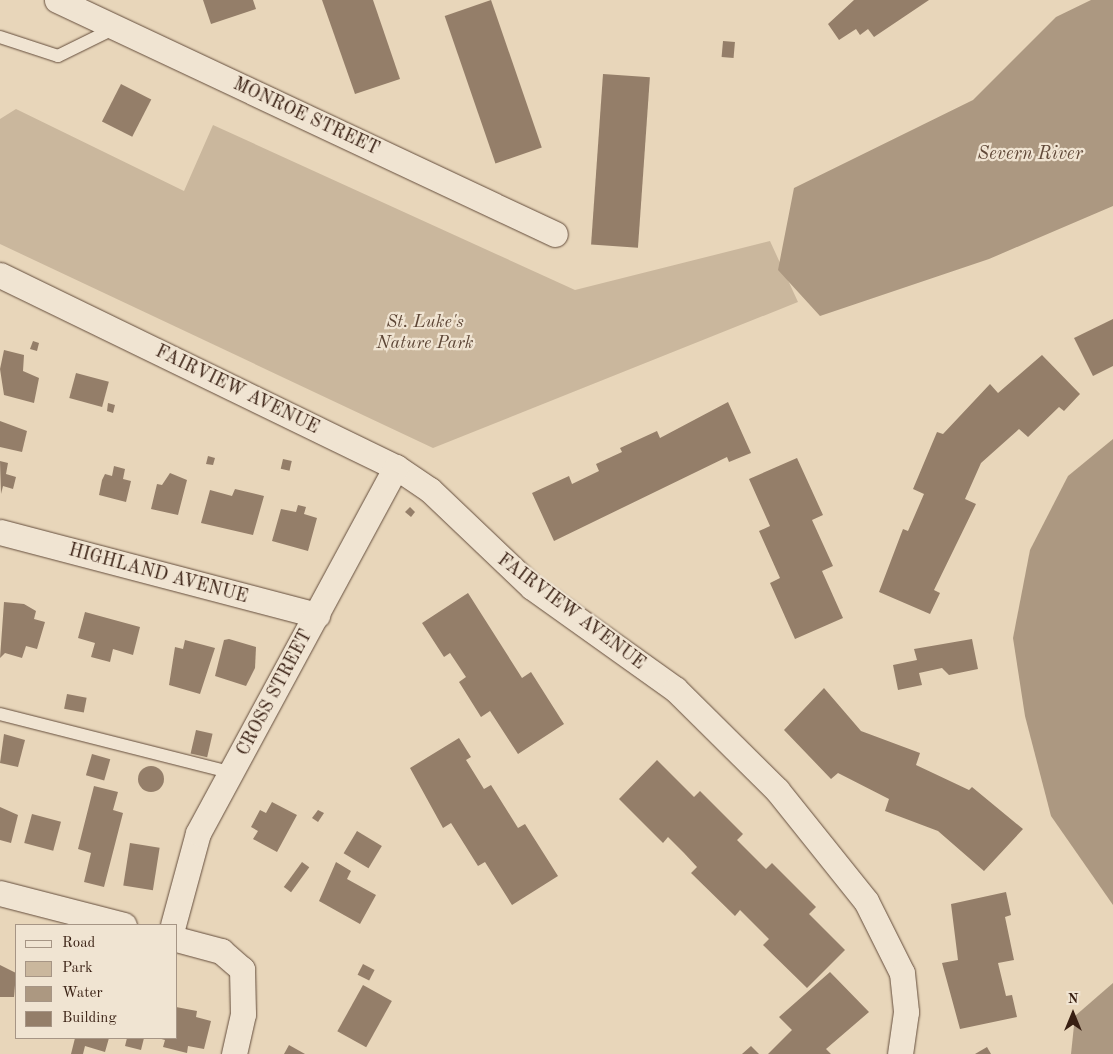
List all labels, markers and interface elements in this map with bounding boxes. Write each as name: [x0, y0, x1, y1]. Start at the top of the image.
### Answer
street label: MONROE STREET: [229, 74, 383, 160]
water label: Severn River: [977, 144, 1083, 166]
park label: St. Luke's Nature Park: [376, 312, 474, 354]
street label: FAIRVIEW AVENUE: [152, 341, 322, 439]
street label: HIGHLAND AVENUE: [66, 540, 250, 608]
street label: FAIRVIEW AVENUE: [493, 549, 649, 675]
street label: CROSS STREET: [233, 626, 317, 760]
legend: [15, 924, 178, 1039]
text: Road: [62, 936, 95, 951]
text: Park: [62, 961, 93, 976]
text: Water: [62, 986, 103, 1001]
north arrow: [1048, 989, 1098, 1039]
text: N: [1068, 992, 1078, 1006]
text: Building: [62, 1011, 117, 1026]

